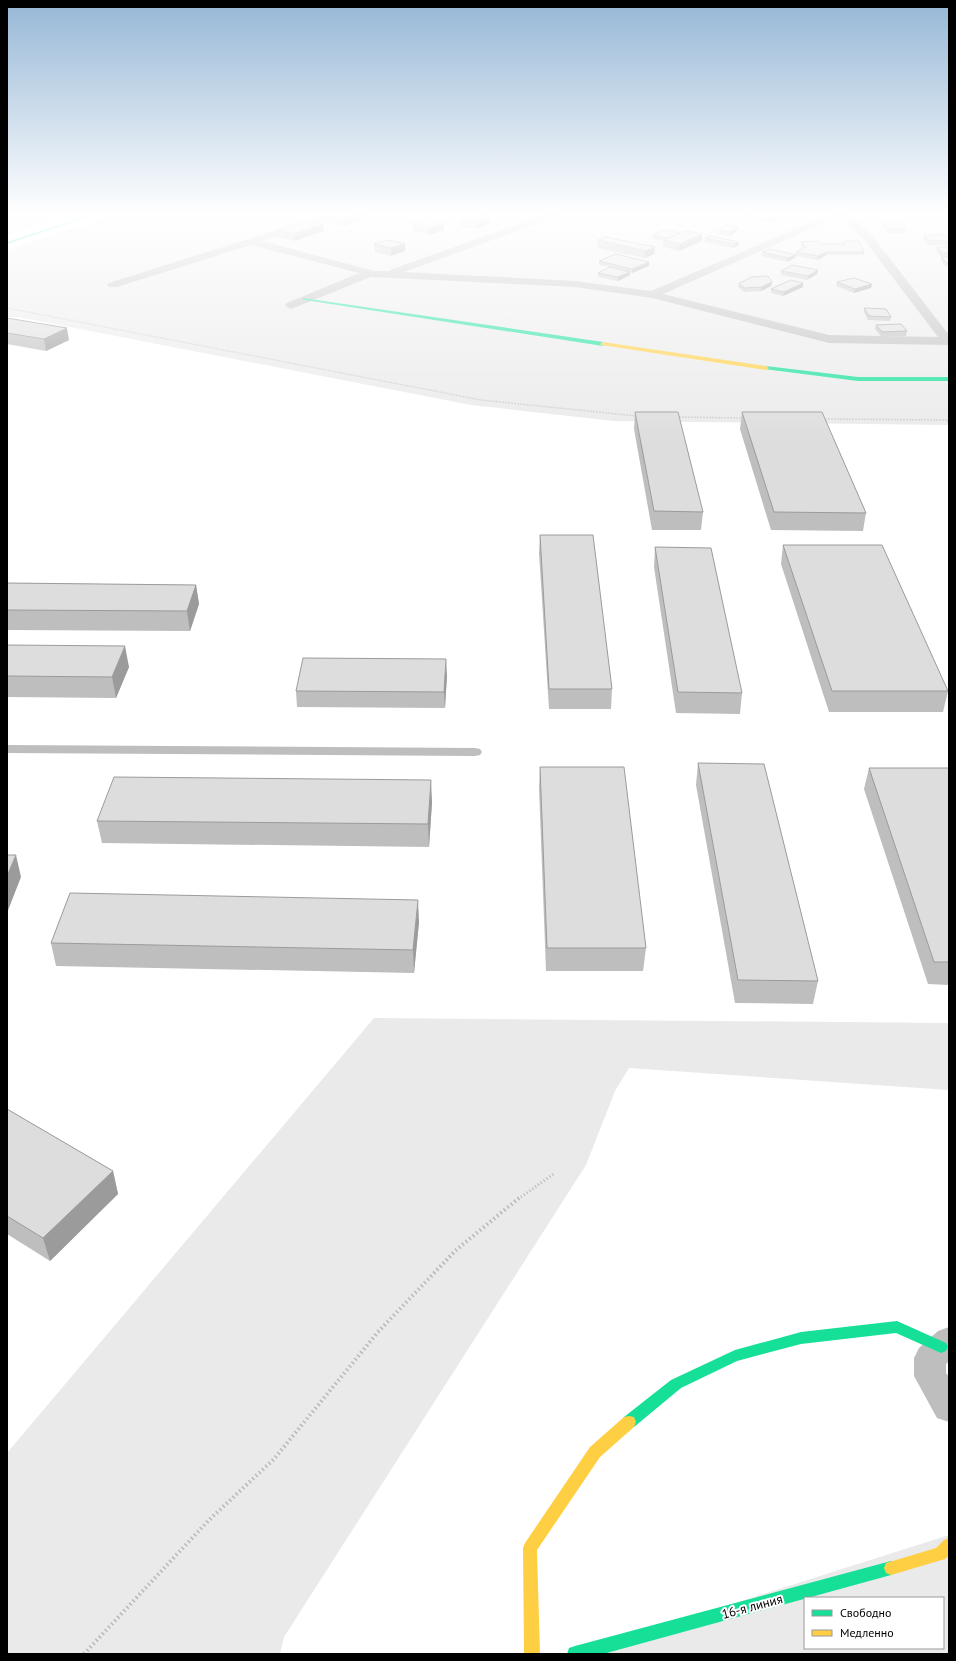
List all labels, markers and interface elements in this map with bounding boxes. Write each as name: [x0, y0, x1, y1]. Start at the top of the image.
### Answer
street label: 16-я линия: [720, 1590, 784, 1623]
legend: [804, 1597, 944, 1649]
text: Свободно: [840, 1605, 891, 1620]
text: Медленно: [840, 1625, 894, 1640]

